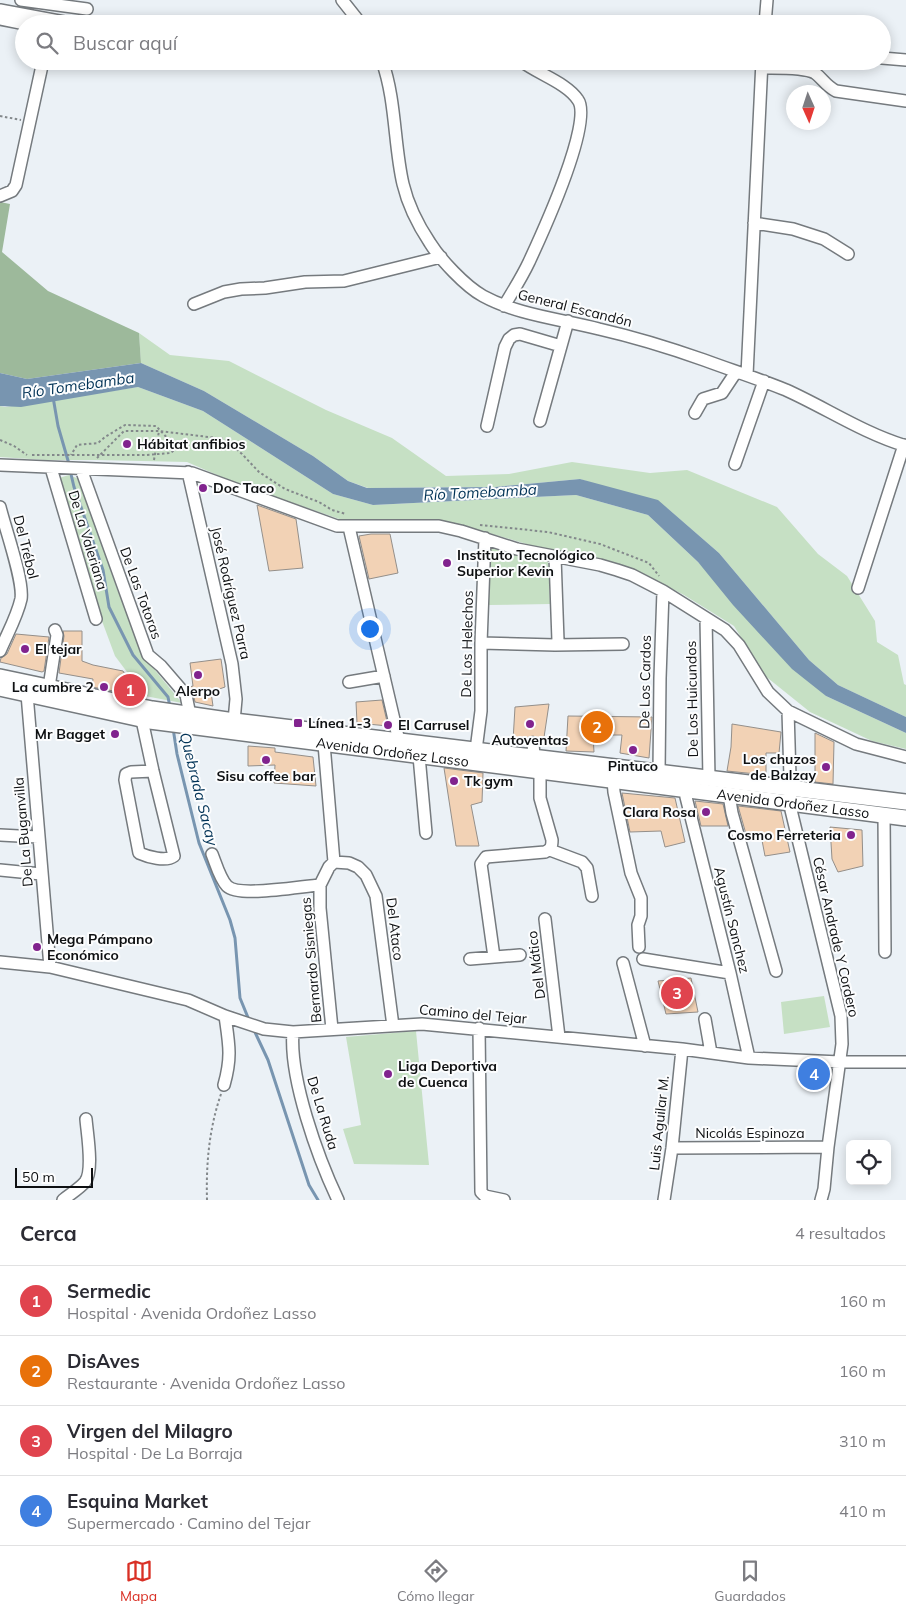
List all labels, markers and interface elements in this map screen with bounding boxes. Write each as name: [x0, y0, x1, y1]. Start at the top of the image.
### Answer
search box: [15, 15, 891, 70]
icon: search: [33, 29, 61, 57]
text: Buscar aquí: [73, 31, 177, 55]
north arrow: [786, 85, 831, 130]
street label: General Escandón: [516, 285, 634, 331]
water label: Río Tomebamba: [21, 368, 135, 402]
place label: Hábitat anfibios: [137, 435, 246, 453]
marker: Hábitat anfibios: [121, 438, 133, 450]
place label: Doc Taco: [213, 479, 274, 497]
water label: Río Tomebamba: [423, 480, 537, 504]
marker: Doc Taco: [197, 482, 209, 494]
street label: De La Valeriana: [64, 488, 112, 592]
street label: Del Trébol: [9, 513, 43, 581]
street label: José Rodríguez Parra: [207, 525, 255, 661]
street label: De Las Totoras: [116, 544, 166, 642]
place label: Instituto Tecnológico Superior Kevin: [457, 546, 595, 580]
marker: Instituto Tecnológico Superior Kevin: [441, 557, 453, 569]
street label: De Los Helechos: [457, 590, 477, 698]
your location: [357, 616, 383, 642]
street label: De Los Cardos: [635, 635, 655, 729]
place label: El tejar: [35, 640, 82, 658]
street label: De Los Huicundos: [682, 641, 702, 757]
marker: El tejar: [19, 643, 31, 655]
marker: Alerpo: [192, 669, 204, 681]
pin: 1: [114, 671, 146, 709]
place label: La cumbre 2: [12, 678, 94, 696]
marker: La cumbre 2: [98, 681, 110, 693]
place label: Alerpo: [176, 682, 220, 700]
pin: 2: [581, 708, 613, 746]
place label: Línea 1-3: [308, 714, 371, 732]
place label: El Carrusel: [398, 716, 470, 734]
marker: Línea 1-3: [292, 717, 304, 729]
marker: Autoventas: [524, 718, 536, 730]
marker: El Carrusel: [382, 719, 394, 731]
place label: Mr Bagget: [35, 725, 106, 743]
marker: Mr Bagget: [109, 728, 121, 740]
water label: Quebrada Sacay: [176, 730, 223, 849]
place label: Autoventas: [492, 731, 568, 749]
street label: Avenida Ordoñez Lasso: [315, 733, 470, 771]
marker: Pintuco: [627, 744, 639, 756]
place label: Los chuzos de Balzay: [743, 750, 816, 784]
marker: Sisu coffee bar: [260, 754, 272, 766]
place label: Pintuco: [608, 757, 658, 775]
marker: Los chuzos de Balzay: [820, 761, 832, 773]
place label: Sisu coffee bar: [217, 767, 316, 785]
place label: Tk gym: [464, 772, 513, 790]
marker: Tk gym: [448, 775, 460, 787]
street label: De La Buganvilla: [9, 777, 37, 887]
street label: Avenida Ordoñez Lasso: [716, 785, 871, 822]
place label: Clara Rosa: [623, 803, 696, 821]
marker: Clara Rosa: [700, 806, 712, 818]
place label: Cosmo Ferreteria: [727, 826, 841, 844]
marker: Cosmo Ferreteria: [845, 829, 857, 841]
street label: César Andrade Y Cordero: [809, 855, 863, 1019]
street label: Agustín Sanchez: [710, 865, 754, 975]
street label: Bernardo Sisniegas: [297, 897, 325, 1023]
street label: Del Ataco: [382, 897, 408, 961]
place label: Mega Pámpano Económico: [47, 930, 153, 964]
street label: Del Mático: [523, 930, 549, 1000]
marker: Mega Pámpano Económico: [31, 941, 43, 953]
pin: 3: [661, 974, 693, 1012]
street label: Camino del Tejar: [418, 1000, 529, 1028]
pin: 4: [798, 1055, 830, 1093]
place label: Liga Deportiva de Cuenca: [398, 1057, 497, 1091]
marker: Liga Deportiva de Cuenca: [382, 1068, 394, 1080]
street label: De La Ruda: [303, 1074, 343, 1152]
street label: Luis Aguilar M.: [645, 1075, 673, 1171]
street label: Nicolás Espinoza: [695, 1124, 805, 1142]
map controls: [846, 1140, 891, 1185]
button: locate: [846, 1140, 891, 1185]
scale bar: [15, 1165, 92, 1188]
text: 50 m: [22, 1168, 55, 1186]
text: Cerca: [20, 1220, 77, 1246]
text: 4 resultados: [795, 1223, 886, 1243]
text: Sermedic: [67, 1279, 151, 1303]
text: 1: [31, 1291, 41, 1311]
text: 160 m: [839, 1291, 886, 1311]
text: Hospital · Avenida Ordoñez Lasso: [67, 1303, 316, 1323]
text: DisAves: [67, 1349, 140, 1373]
text: 2: [31, 1361, 41, 1381]
text: 160 m: [839, 1361, 886, 1381]
text: Restaurante · Avenida Ordoñez Lasso: [67, 1373, 345, 1393]
text: Virgen del Milagro: [67, 1419, 233, 1443]
text: 3: [31, 1431, 41, 1451]
text: 310 m: [839, 1431, 886, 1451]
text: Hospital · De La Borraja: [67, 1443, 243, 1463]
text: Esquina Market: [67, 1489, 208, 1513]
text: 4: [31, 1501, 41, 1521]
text: 410 m: [839, 1501, 886, 1521]
text: Supermercado · Camino del Tejar: [67, 1513, 310, 1533]
tab: Mapa: [120, 1557, 157, 1605]
tab: Cómo llegar: [397, 1557, 474, 1605]
tab: Guardados: [714, 1557, 786, 1605]

